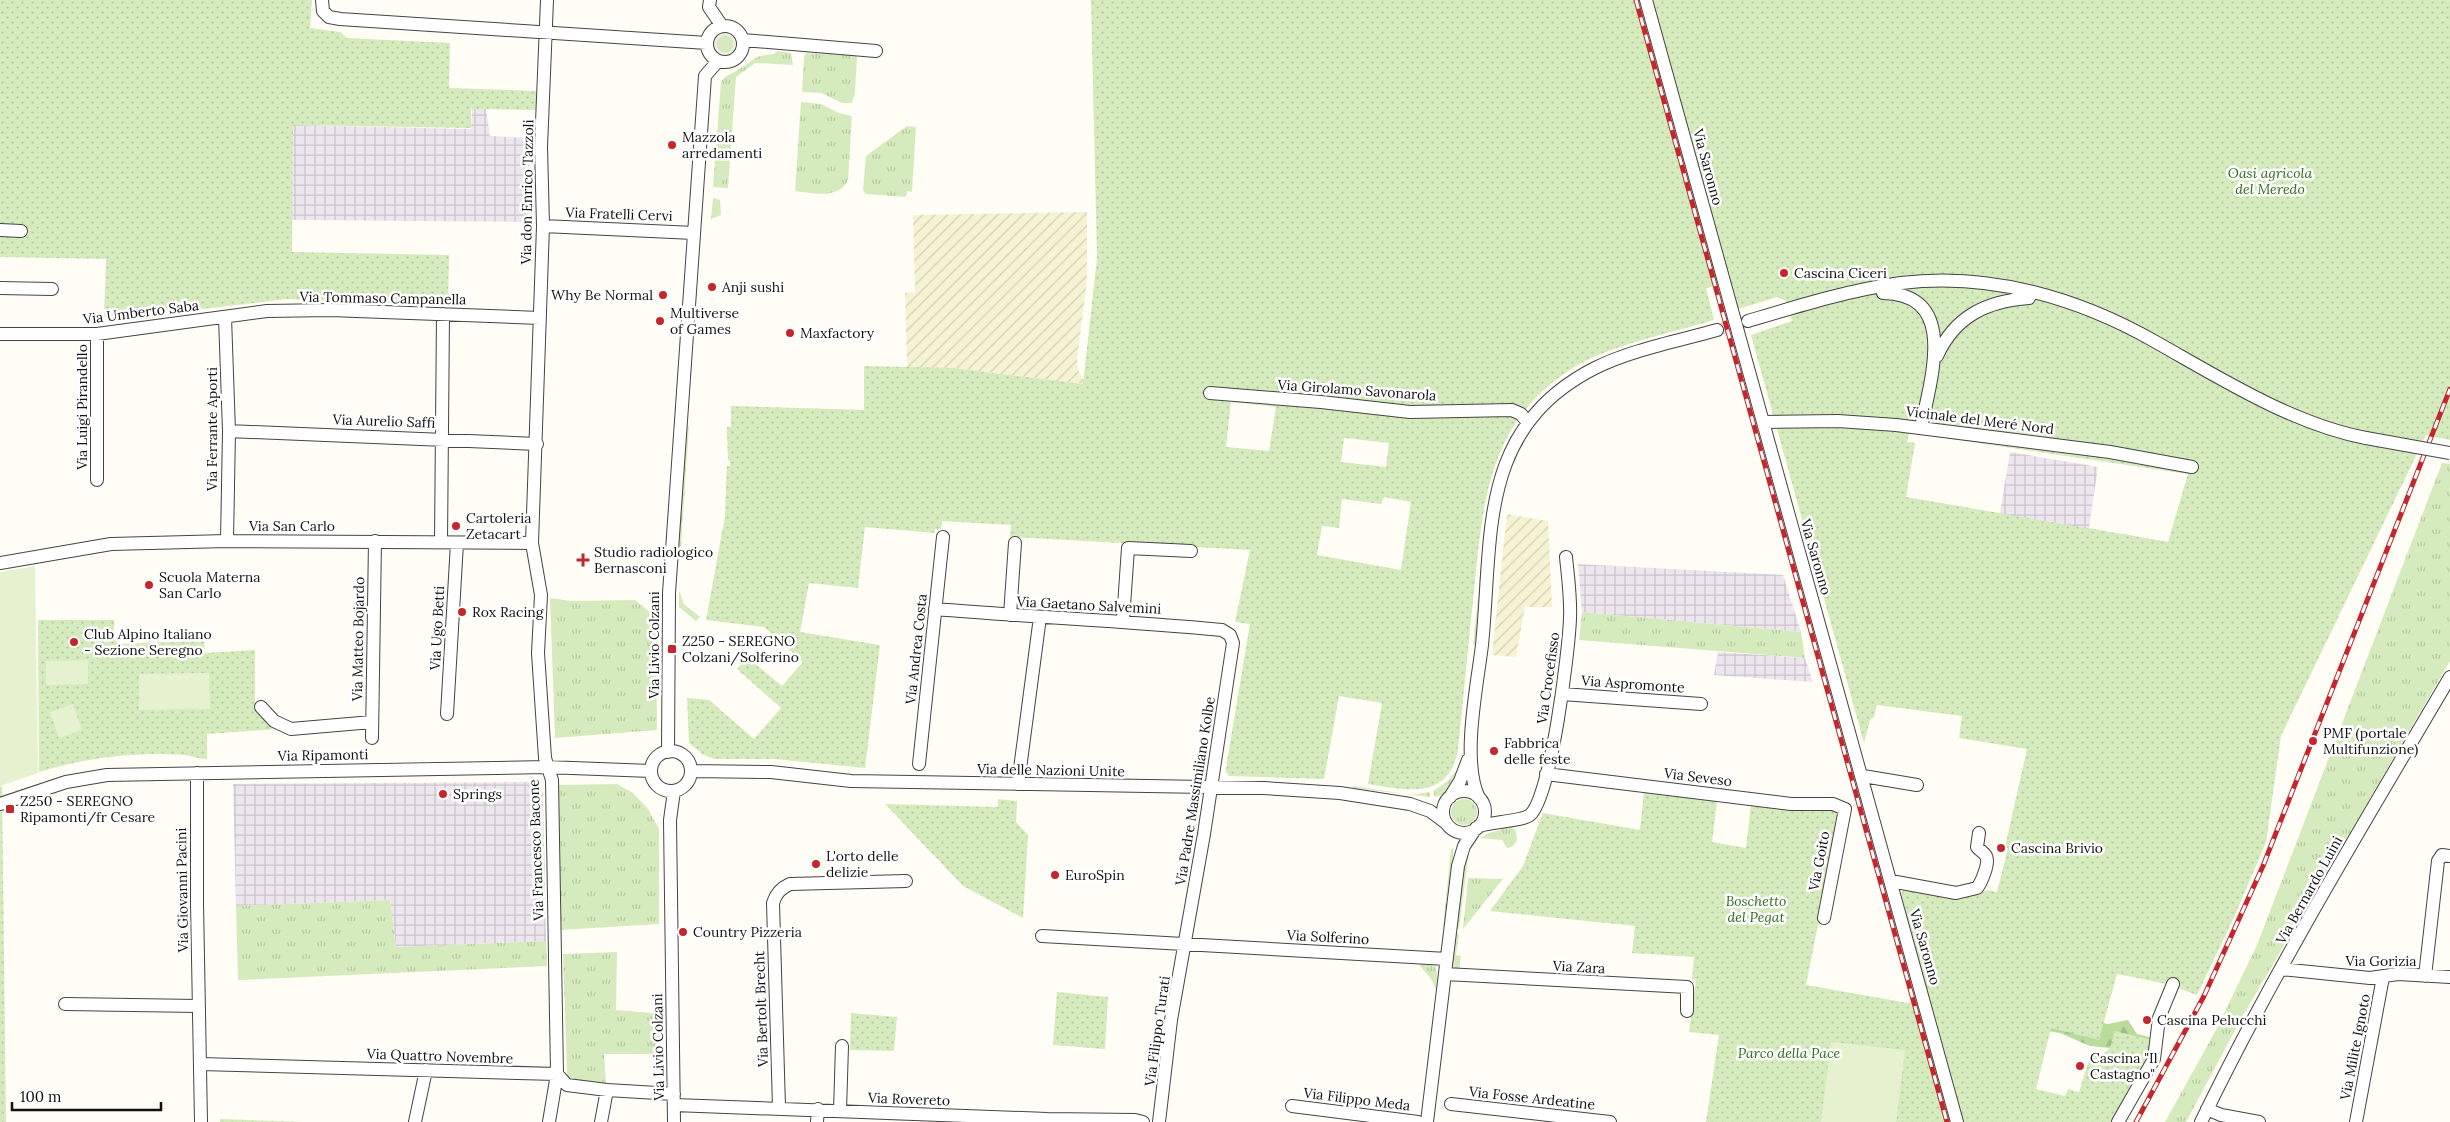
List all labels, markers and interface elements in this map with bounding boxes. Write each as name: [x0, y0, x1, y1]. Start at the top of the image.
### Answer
street label: Via don Enrico Tazzoli: [517, 119, 537, 266]
street label: Via Saronno: [1689, 126, 1727, 207]
place label: Mazzola arredamenti: [682, 128, 762, 162]
marker: Mazzola arredamenti: [666, 139, 678, 151]
park label: Oasi agricola del Meredo: [2228, 164, 2312, 198]
street label: Via Fratelli Cervi: [564, 203, 673, 225]
place label: Cascina Ciceri: [1794, 264, 1887, 282]
marker: Cascina Ciceri: [1778, 267, 1790, 279]
place label: Anji sushi: [721, 278, 784, 296]
marker: Anji sushi: [706, 281, 718, 293]
place label: Why Be Normal: [551, 286, 653, 304]
street label: Via Tommaso Campanella: [298, 288, 467, 308]
marker: Why Be Normal: [657, 289, 669, 301]
street label: Via Umberto Saba: [81, 296, 200, 328]
place label: Multiverse of Games: [670, 304, 740, 338]
marker: Multiverse of Games: [654, 315, 666, 327]
place label: Maxfactory: [800, 324, 875, 342]
marker: Maxfactory: [784, 327, 796, 339]
street label: Via Luigi Pirandello: [73, 344, 91, 471]
street label: Via Ferrante Aporti: [203, 367, 221, 492]
street label: Via Girolamo Savonarola: [1276, 375, 1437, 405]
street label: Vicinale del Meré Nord: [1904, 402, 2055, 438]
street label: Via Aurelio Saffi: [331, 410, 436, 432]
place label: Cartoleria Zetacart: [466, 509, 531, 543]
street label: Via Saronno: [1796, 516, 1835, 597]
street label: Via San Carlo: [248, 517, 335, 535]
marker: Cartoleria Zetacart: [450, 520, 462, 532]
place label: Studio radiologico Bernasconi: [594, 543, 713, 577]
marker: Studio radiologico Bernasconi: [576, 553, 590, 567]
place label: Scuola Materna San Carlo: [159, 568, 260, 602]
street label: Via Matteo Bojardo: [348, 577, 368, 702]
marker: Scuola Materna San Carlo: [143, 579, 155, 591]
street label: Via Ugo Betti: [426, 585, 448, 672]
street label: Via Livio Colzani: [645, 591, 663, 700]
street label: Via Gaetano Salvemini: [1015, 592, 1162, 618]
street label: Via Andrea Costa: [901, 593, 931, 706]
place label: Rox Racing: [472, 603, 544, 621]
marker: Rox Racing: [456, 606, 468, 618]
place label: Club Alpino Italiano - Sezione Seregno: [84, 625, 212, 659]
street label: Via Crocefisso: [1533, 631, 1563, 726]
place label: Z250 - SEREGNO Colzani/Solferino: [682, 632, 799, 666]
marker: Club Alpino Italiano - Sezione Seregno: [68, 636, 80, 648]
marker: Z250 - SEREGNO Colzani/Solferino: [666, 643, 678, 655]
street label: Via Aspromonte: [1580, 671, 1686, 697]
street label: Via Padre Massimiliano Kolbe: [1171, 695, 1219, 888]
place label: PMF (portale Multifunzione): [2323, 724, 2418, 758]
place label: Fabbrica delle feste: [1504, 734, 1571, 768]
marker: PMF (portale Multifunzione): [2307, 735, 2319, 747]
street label: Via Ripamonti: [277, 745, 368, 765]
marker: Fabbrica delle feste: [1488, 745, 1500, 757]
street label: Via delle Nazioni Unite: [976, 760, 1126, 780]
street label: Via Seveso: [1662, 764, 1733, 790]
street label: Via Francesco Bacone: [525, 779, 547, 922]
place label: Springs: [453, 785, 502, 803]
marker: Springs: [437, 788, 449, 800]
place label: Z250 - SEREGNO Ripamonti/fr Cesare: [20, 792, 156, 826]
marker: Z250 - SEREGNO Ripamonti/fr Cesare: [4, 803, 16, 815]
street label: Via Giovanni Pacini: [172, 827, 192, 953]
street label: Via Goito: [1804, 830, 1834, 893]
street label: Via Bernardo Luini: [2271, 833, 2346, 948]
place label: Cascina Brivio: [2011, 839, 2103, 857]
marker: Cascina Brivio: [1995, 842, 2007, 854]
place label: L'orto delle delizie: [826, 847, 899, 881]
marker: L'orto delle delizie: [810, 858, 822, 870]
place label: EuroSpin: [1065, 866, 1125, 884]
marker: EuroSpin: [1049, 869, 1061, 881]
park label: Boschetto del Pegat: [1726, 892, 1786, 926]
street label: Via Saronno: [1905, 906, 1944, 987]
place label: Country Pizzeria: [693, 923, 802, 941]
marker: Country Pizzeria: [677, 926, 689, 938]
street label: Via Solferino: [1285, 926, 1370, 948]
street label: Via Bertolt Brecht: [750, 950, 772, 1068]
street label: Via Gorizia: [2345, 952, 2416, 970]
street label: Via Zara: [1551, 957, 1606, 977]
street label: Via Filippo Turati: [1140, 975, 1174, 1088]
street label: Via Milite Ignoto: [2336, 992, 2374, 1103]
street label: Via Livio Colzani: [648, 993, 668, 1102]
place label: Cascina Pelucchi: [2157, 1011, 2267, 1029]
marker: Cascina Pelucchi: [2141, 1014, 2153, 1026]
street label: Via Quattro Novembre: [365, 1044, 514, 1068]
park label: Parco della Pace: [1738, 1044, 1841, 1062]
place label: Cascina "Il Castagno": [2090, 1049, 2158, 1083]
marker: Cascina "Il Castagno": [2074, 1060, 2086, 1072]
scale bar: [12, 1080, 161, 1112]
street label: Via Fosse Ardeatine: [1467, 1082, 1596, 1114]
street label: Via Filippo Meda: [1302, 1083, 1411, 1114]
text: 100 m: [20, 1087, 61, 1106]
street label: Via Rovereto: [867, 1089, 950, 1109]

